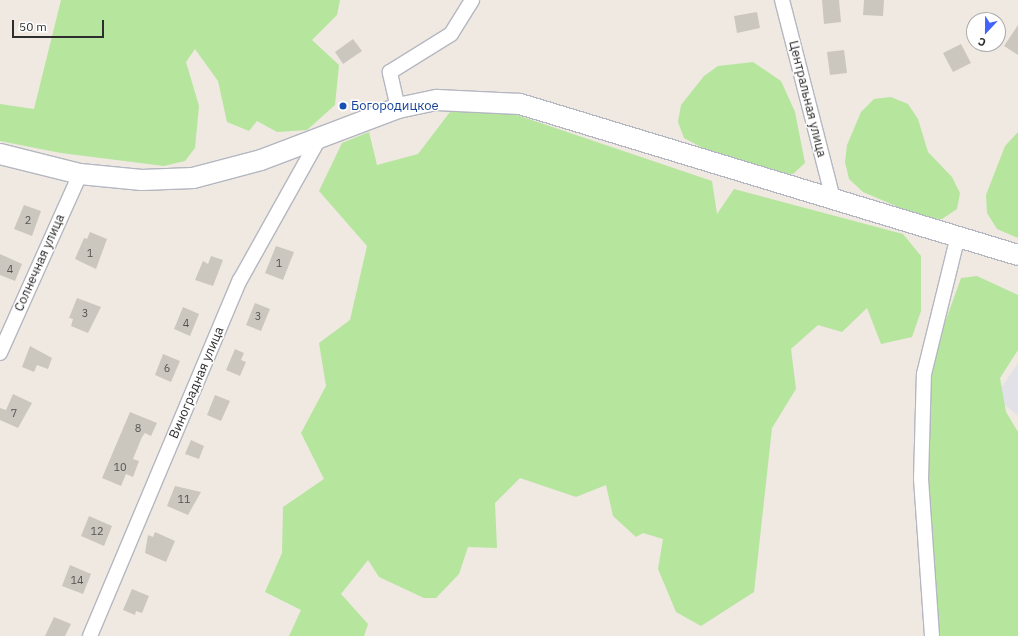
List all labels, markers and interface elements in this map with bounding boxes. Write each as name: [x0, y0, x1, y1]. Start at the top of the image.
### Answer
scale bar: [14, 12, 106, 38]
north arrow: [966, 12, 1006, 52]
text: 50 m: [19, 19, 47, 34]
text: С: [976, 34, 988, 50]
street label: Центральная улица: [785, 39, 829, 159]
place label: Богородицкое: [351, 98, 439, 114]
marker: Богородицкое: [338, 101, 348, 111]
street label: Солнечная улица: [12, 212, 68, 314]
house number: 2: [25, 213, 31, 227]
house number: 1: [87, 246, 93, 260]
house number: 1: [276, 256, 282, 270]
house number: 4: [7, 262, 13, 276]
house number: 3: [82, 306, 88, 320]
house number: 3: [255, 309, 261, 323]
house number: 4: [183, 316, 189, 330]
street label: Виноградная улица: [166, 325, 228, 441]
house number: 6: [164, 361, 170, 375]
house number: 7: [11, 406, 17, 420]
house number: 8: [135, 421, 141, 435]
house number: 10: [113, 460, 127, 474]
house number: 11: [177, 492, 191, 506]
house number: 12: [90, 524, 104, 538]
house number: 14: [70, 573, 84, 587]

